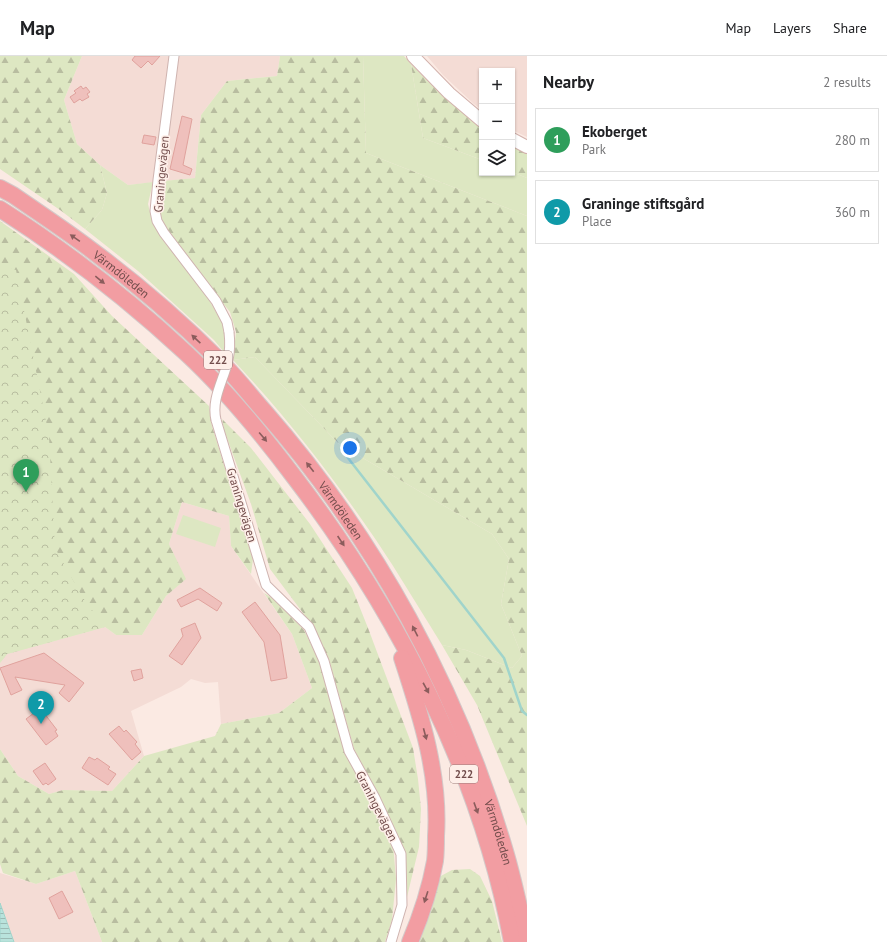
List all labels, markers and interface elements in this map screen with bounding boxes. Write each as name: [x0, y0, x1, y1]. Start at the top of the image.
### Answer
text: Map: [20, 16, 55, 40]
text: Map: [725, 19, 751, 37]
text: Layers: [773, 19, 811, 37]
text: Share: [833, 19, 867, 37]
map controls: [479, 68, 515, 176]
button: +: [479, 68, 515, 104]
text: Nearby: [543, 71, 594, 93]
text: 2 results: [823, 74, 871, 91]
button: −: [479, 104, 515, 140]
text: Ekoberget: [582, 122, 647, 141]
text: 1: [553, 132, 561, 149]
text: 280 m: [835, 132, 870, 149]
street label: Graningevägen: [150, 135, 172, 213]
button: layers: [479, 140, 515, 176]
text: Park: [582, 141, 606, 158]
text: Graninge stiftsgård: [582, 194, 704, 213]
text: 2: [553, 204, 561, 221]
text: 360 m: [835, 204, 870, 221]
text: Place: [582, 213, 612, 230]
one-way arrow: [69, 234, 80, 242]
street label: Värmdöleden: [90, 246, 153, 301]
one-way arrow: [95, 275, 106, 284]
one-way arrow: [191, 334, 201, 344]
road number: 222: [204, 351, 232, 369]
one-way arrow: [259, 432, 268, 443]
your location: [340, 438, 360, 458]
pin: 1: [13, 459, 39, 492]
one-way arrow: [306, 461, 314, 472]
street label: Graningevägen: [224, 466, 260, 544]
street label: Värmdöleden: [315, 477, 367, 542]
one-way arrow: [337, 536, 345, 547]
one-way arrow: [412, 626, 419, 637]
one-way arrow: [423, 682, 430, 694]
pin: 2: [28, 691, 54, 724]
one-way arrow: [422, 728, 428, 740]
road number: 222: [450, 765, 478, 783]
street label: Graningevägen: [353, 768, 401, 844]
street label: Värmdöleden: [481, 796, 516, 867]
one-way arrow: [473, 802, 479, 814]
one-way arrow: [423, 891, 429, 903]

